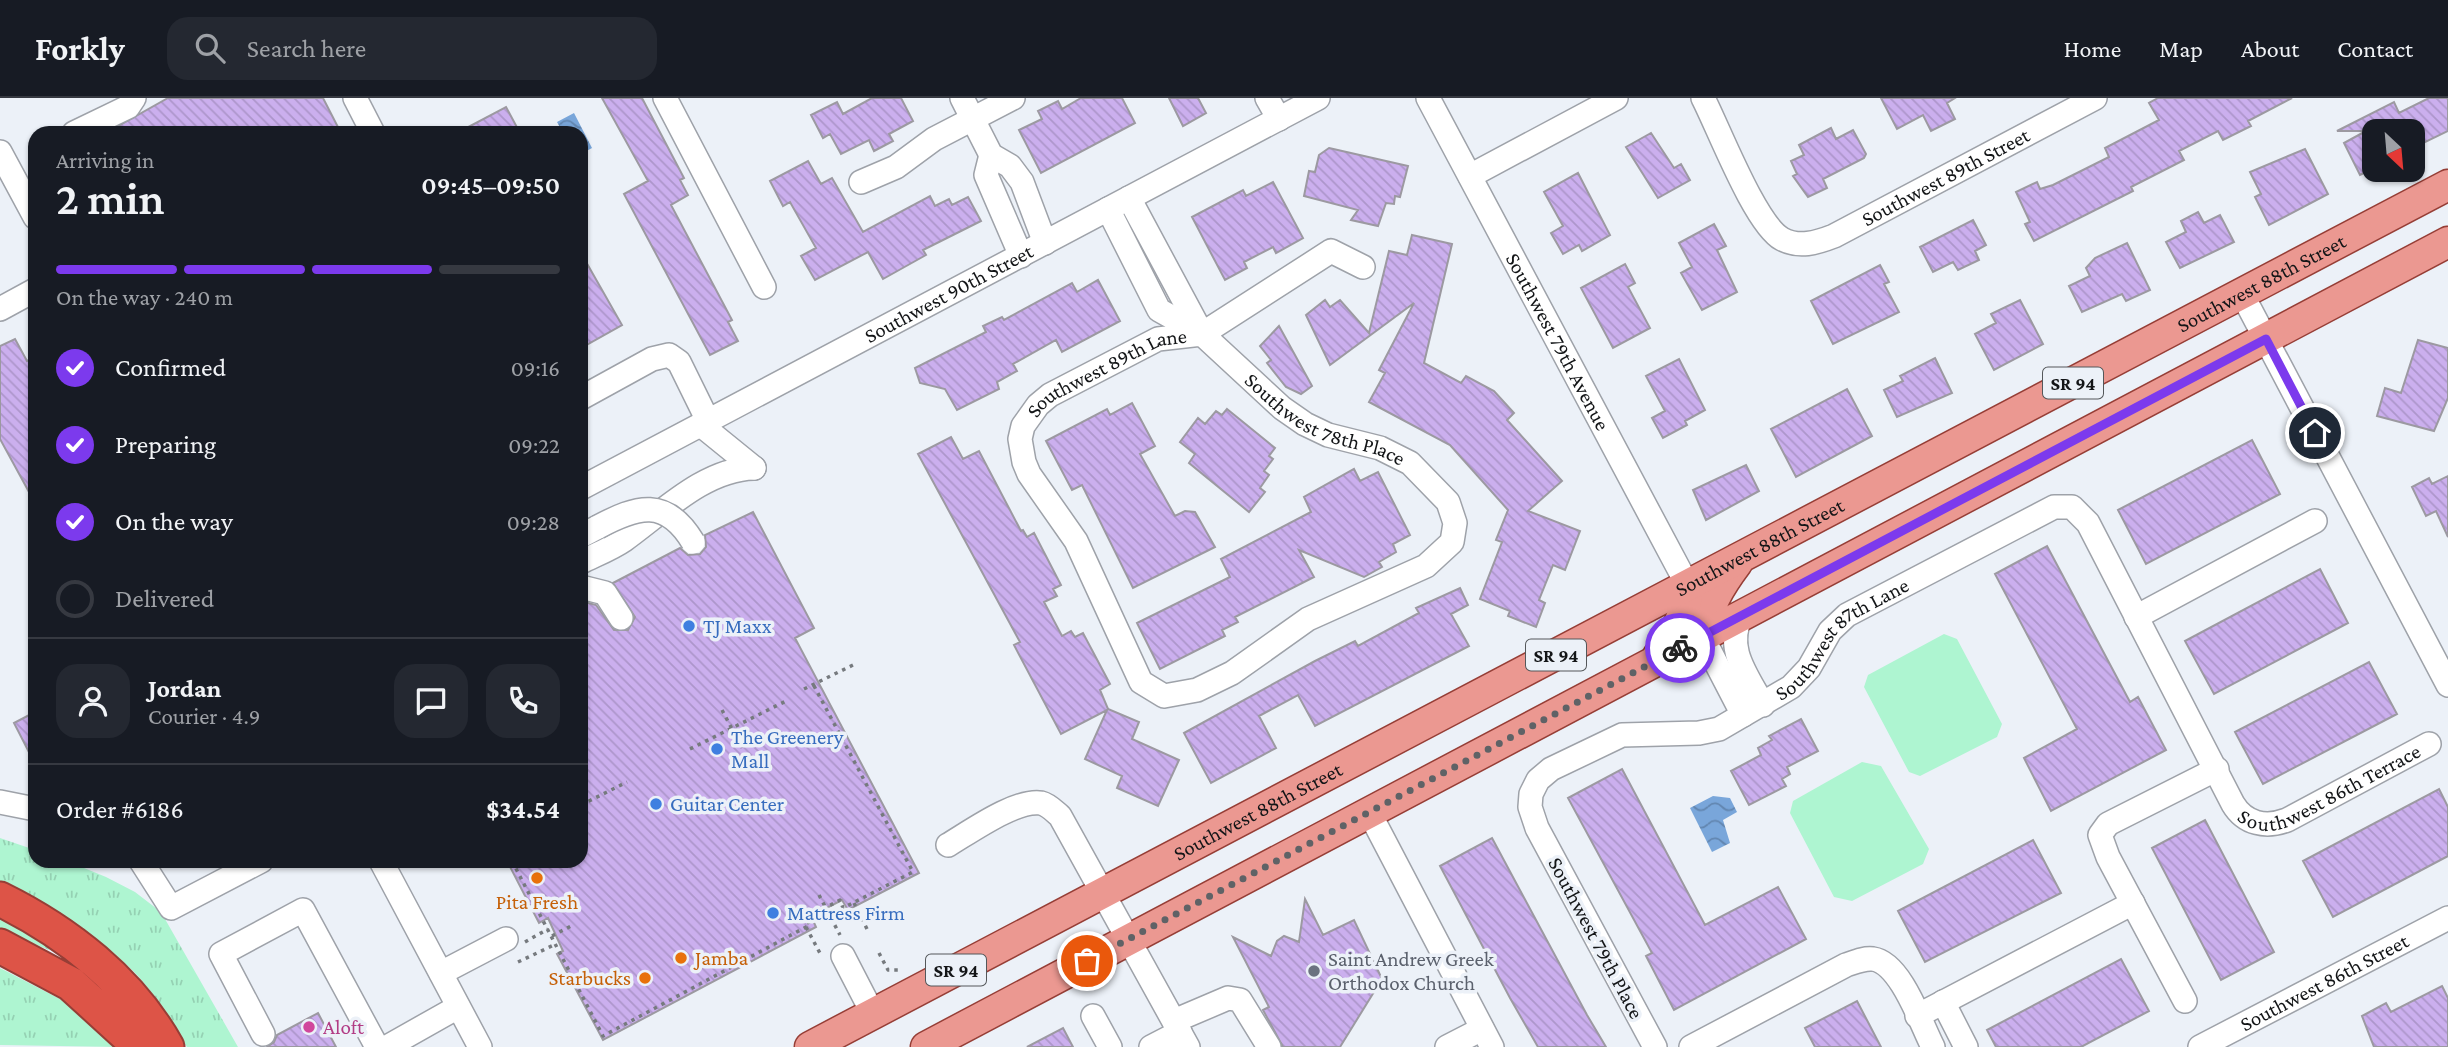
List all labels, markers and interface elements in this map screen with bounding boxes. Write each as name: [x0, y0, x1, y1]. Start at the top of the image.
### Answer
search box: [167, 17, 657, 80]
icon: search: [191, 29, 229, 67]
text: Forkly: [35, 30, 125, 67]
text: Search here: [247, 34, 366, 63]
text: Home: [2064, 35, 2121, 62]
text: Map: [2159, 35, 2203, 62]
text: About: [2241, 35, 2299, 62]
text: Contact: [2337, 35, 2413, 62]
north arrow: [2362, 119, 2426, 182]
map controls: [2362, 119, 2425, 182]
street label: Southwest 89th Street: [1858, 122, 2034, 231]
text: Arriving in: [56, 147, 154, 173]
text: 09:45–09:50: [421, 171, 560, 200]
text: 2 min: [56, 173, 164, 224]
street label: Southwest 88th Street: [2173, 229, 2351, 337]
street label: Southwest 90th Street: [860, 239, 1038, 348]
street label: Southwest 79th Avenue: [1501, 249, 1615, 434]
text: On the way · 240 m: [56, 284, 233, 310]
street label: Southwest 89th Lane: [1021, 324, 1188, 422]
icon: check: [56, 349, 94, 387]
text: Confirmed: [115, 353, 226, 382]
text: 09:16: [511, 355, 560, 381]
street label: Southwest 78th Place: [1240, 368, 1409, 471]
road number: SR 94: [2043, 368, 2103, 398]
pin: [2285, 403, 2345, 463]
icon: home: [2296, 414, 2334, 452]
icon: check: [56, 426, 94, 464]
text: Preparing: [115, 430, 216, 459]
text: 09:22: [508, 432, 560, 458]
street label: Southwest 88th Street: [1671, 493, 1849, 601]
icon: check: [56, 503, 94, 541]
text: On the way: [115, 507, 233, 536]
text: 09:28: [507, 509, 560, 535]
street label: Southwest 87th Lane: [1771, 573, 1913, 706]
text: Delivered: [115, 584, 214, 613]
courier: [1645, 613, 1715, 683]
place label: TJ Maxx: [703, 614, 772, 638]
marker: TJ Maxx: [681, 618, 697, 634]
icon: bike: [1661, 629, 1699, 667]
road number: SR 94: [1526, 640, 1586, 670]
button: person: [56, 664, 130, 738]
button: chat: [394, 664, 468, 738]
button: phone: [486, 664, 560, 738]
text: Jordan: [148, 674, 222, 703]
text: Courier · 4.9: [148, 703, 260, 729]
place label: The Greenery Mall: [731, 725, 844, 773]
street label: Southwest 86th Terrace: [2233, 739, 2424, 836]
marker: The Greenery Mall: [709, 741, 725, 757]
street label: Southwest 88th Street: [1169, 757, 1347, 866]
place label: Guitar Center: [670, 792, 785, 816]
text: Order #6186: [56, 795, 184, 824]
text: $34.54: [486, 795, 560, 824]
marker: Guitar Center: [648, 796, 664, 812]
street label: Southwest 79th Place: [1543, 853, 1649, 1023]
marker: Pita Fresh: [529, 870, 545, 886]
place label: Pita Fresh: [496, 890, 578, 914]
place label: Mattress Firm: [787, 901, 905, 925]
marker: Mattress Firm: [765, 905, 781, 921]
street label: Southwest 86th Street: [2236, 928, 2413, 1036]
pin: [1057, 931, 1117, 991]
icon: bag: [1068, 942, 1106, 980]
place label: Jamba: [693, 946, 749, 970]
place label: Saint Andrew Greek Orthodox Church: [1328, 947, 1494, 995]
marker: Jamba: [673, 950, 689, 966]
road number: SR 94: [926, 954, 986, 986]
marker: Saint Andrew Greek Orthodox Church: [1306, 963, 1322, 979]
place label: Starbucks: [549, 966, 631, 990]
marker: Starbucks: [637, 970, 653, 986]
place label: Aloft: [323, 1015, 365, 1039]
marker: Aloft: [301, 1019, 317, 1035]

